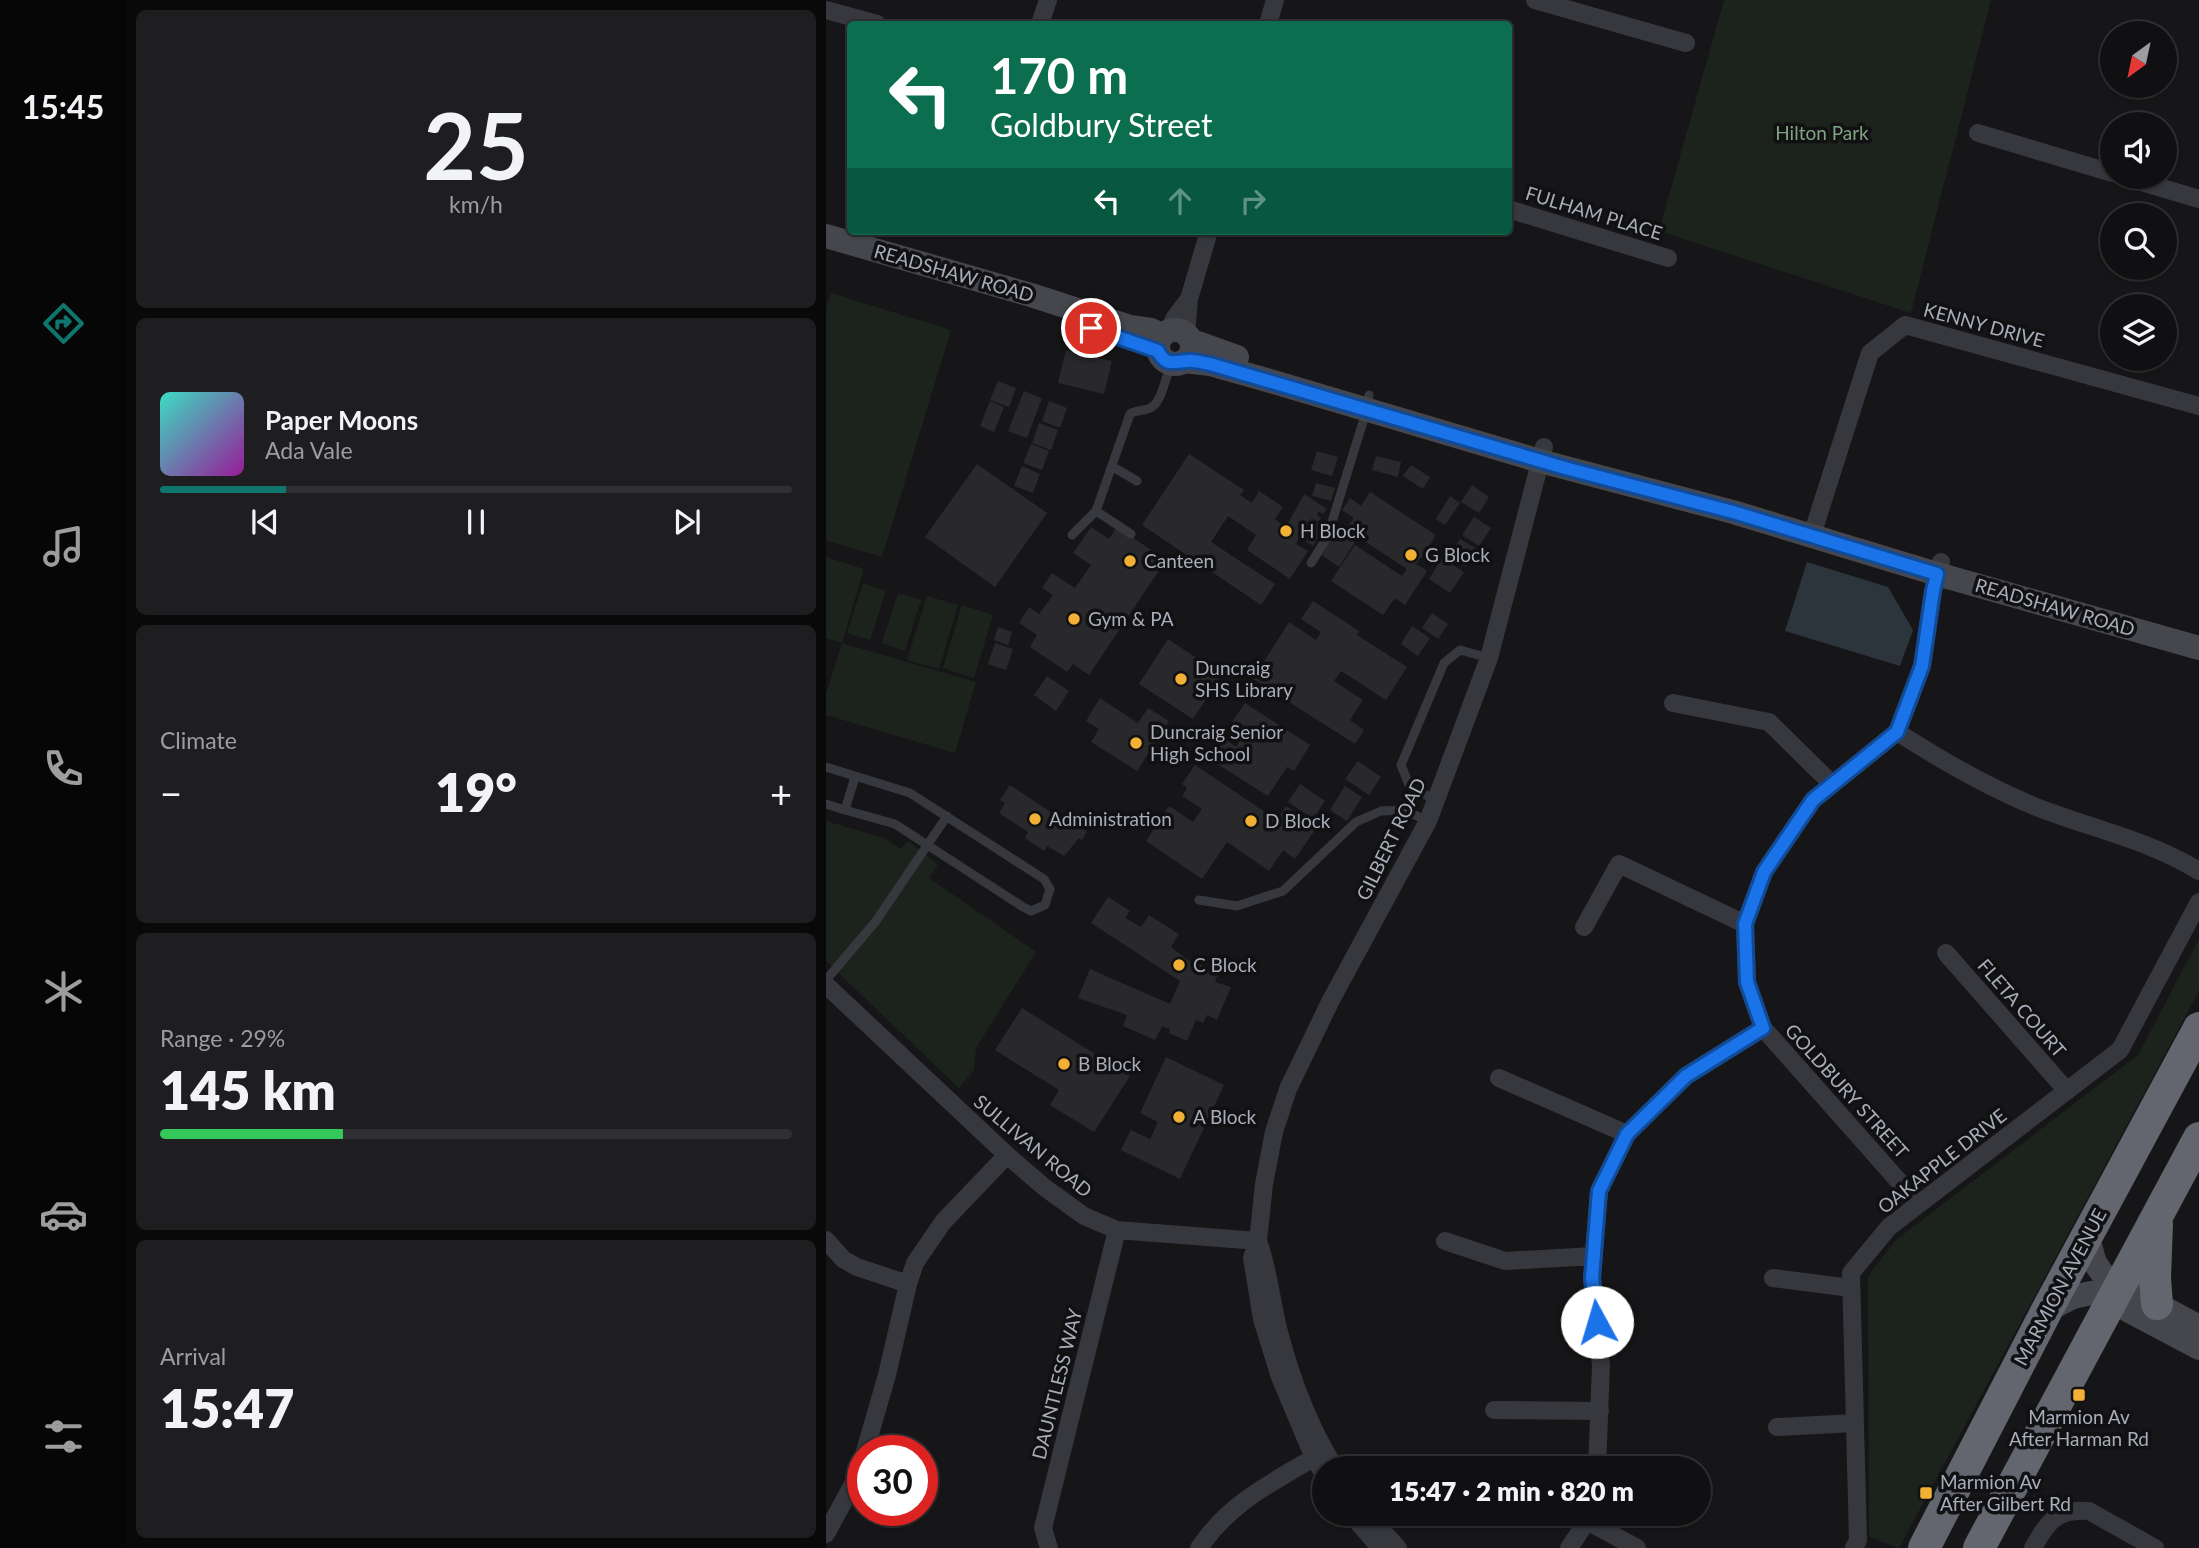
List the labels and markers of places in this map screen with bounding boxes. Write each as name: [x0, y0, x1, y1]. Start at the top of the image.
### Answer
pin: [1061, 298, 1121, 358]
place label: H Block: [1300, 519, 1366, 542]
marker: H Block: [1278, 523, 1294, 539]
place label: G Block: [1425, 543, 1490, 566]
marker: G Block: [1403, 547, 1419, 563]
place label: Canteen: [1144, 549, 1214, 572]
marker: Canteen: [1122, 553, 1138, 569]
place label: Gym & PA: [1088, 607, 1174, 630]
marker: Gym & PA: [1066, 611, 1082, 627]
place label: Duncraig SHS Library: [1195, 656, 1293, 701]
marker: Duncraig SHS Library: [1173, 671, 1189, 687]
place label: Duncraig Senior High School: [1150, 720, 1283, 765]
marker: Duncraig Senior High School: [1128, 735, 1144, 751]
place label: Administration: [1049, 807, 1172, 830]
place label: D Block: [1265, 809, 1331, 832]
marker: Administration: [1027, 811, 1043, 827]
marker: D Block: [1243, 813, 1259, 829]
place label: C Block: [1193, 953, 1257, 976]
marker: C Block: [1171, 957, 1187, 973]
place label: B Block: [1078, 1052, 1142, 1075]
marker: B Block: [1056, 1056, 1072, 1072]
place label: A Block: [1193, 1105, 1257, 1128]
marker: A Block: [1171, 1109, 1187, 1125]
marker: Marmion Av After Harman Rd: [2071, 1387, 2087, 1403]
place label: Marmion Av After Harman Rd: [2009, 1405, 2149, 1450]
place label: Marmion Av After Gilbert Rd: [1940, 1470, 2071, 1515]
marker: Marmion Av After Gilbert Rd: [1918, 1485, 1934, 1501]

